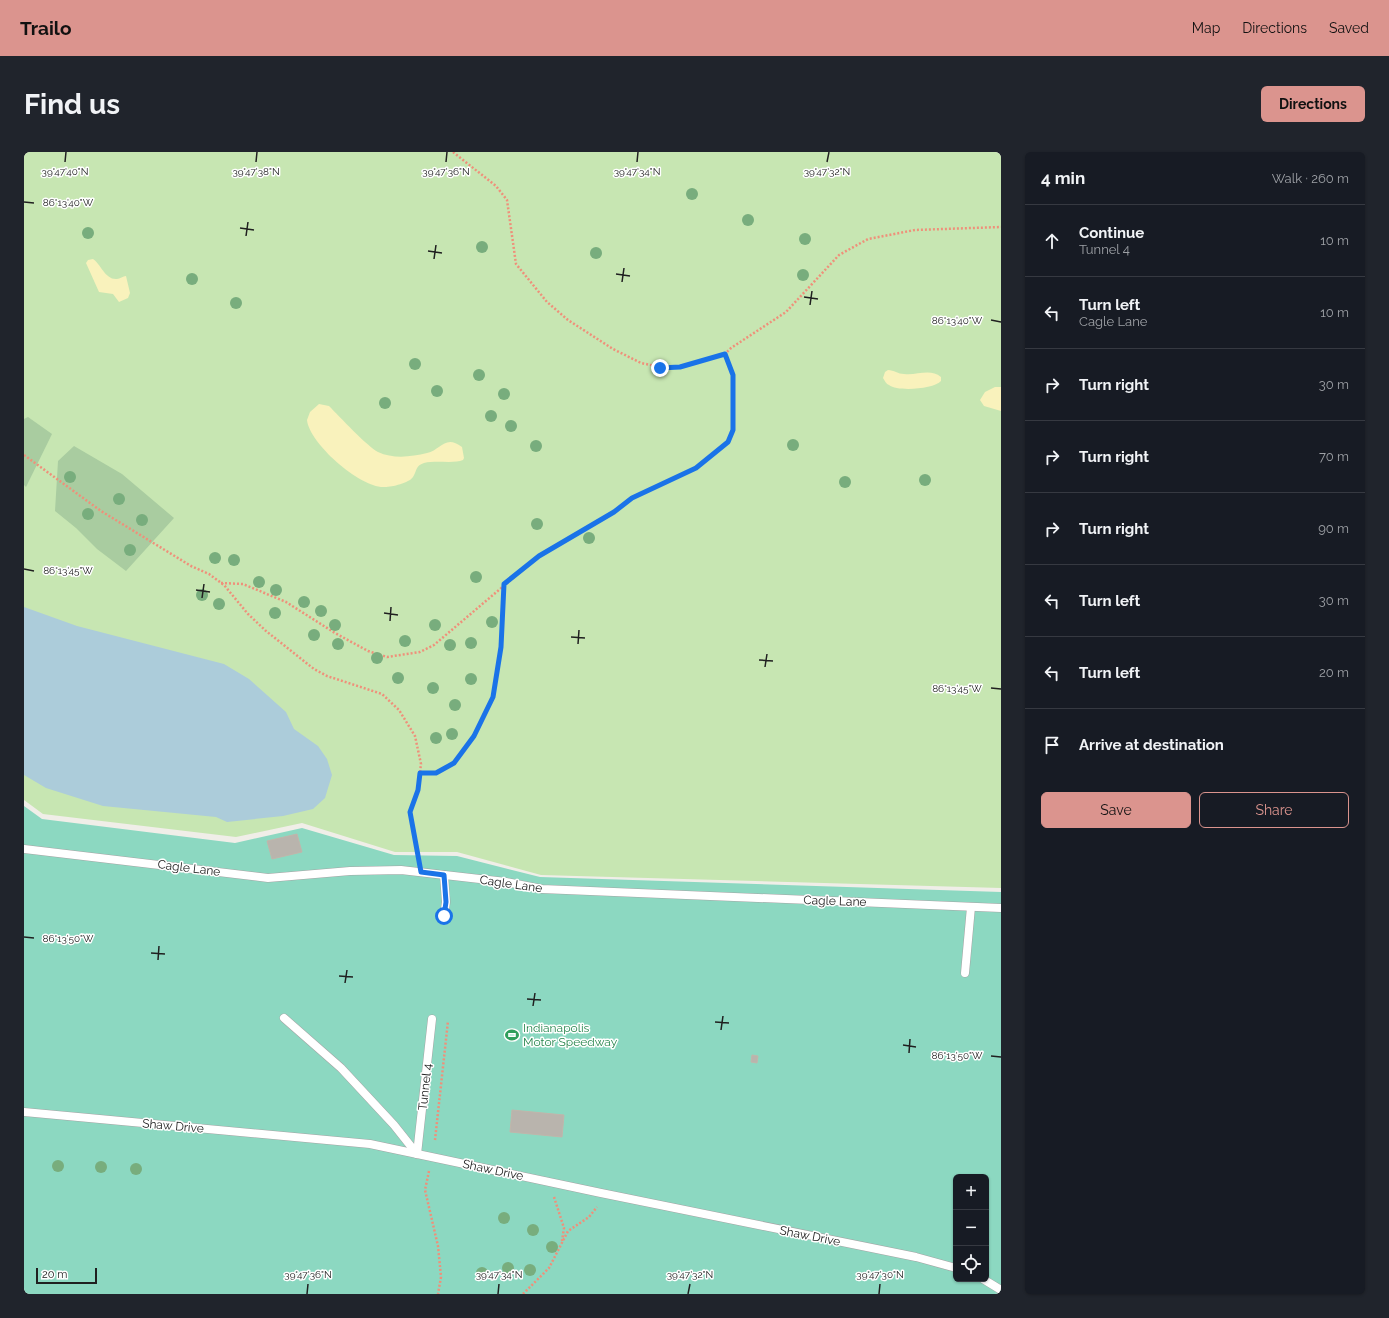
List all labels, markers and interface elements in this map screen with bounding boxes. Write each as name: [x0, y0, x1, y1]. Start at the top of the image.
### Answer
text: Trailo: [20, 17, 71, 39]
text: Map: [1192, 20, 1220, 36]
text: Directions: [1242, 20, 1307, 36]
text: Saved: [1329, 20, 1369, 36]
button: Directions: [1261, 86, 1365, 122]
text: Find us: [24, 88, 120, 121]
text: 39°47'40"N: [42, 166, 88, 177]
text: 39°47'38"N: [232, 166, 280, 177]
text: 39°47'36"N: [422, 166, 470, 177]
text: 39°47'34"N: [614, 166, 660, 177]
text: 39°47'32"N: [804, 166, 850, 177]
text: 4 min: [1041, 168, 1085, 188]
text: Walk · 260 m: [1272, 171, 1349, 186]
text: 86°13'40"W: [43, 197, 94, 208]
text: Continue: [1079, 224, 1144, 242]
icon: ahead: [1041, 230, 1063, 252]
text: 10 m: [1320, 233, 1349, 248]
text: Tunnel 4: [1079, 242, 1130, 257]
text: Turn left: [1079, 296, 1140, 314]
icon: left: [1041, 302, 1063, 324]
text: 10 m: [1320, 305, 1349, 320]
text: Cagle Lane: [1079, 314, 1147, 329]
text: 86°13'40"W: [932, 315, 983, 326]
route end: [651, 359, 669, 377]
icon: right: [1041, 374, 1063, 396]
text: Turn right: [1079, 376, 1149, 394]
text: 30 m: [1319, 377, 1349, 392]
icon: right: [1041, 446, 1063, 468]
text: Turn right: [1079, 448, 1149, 466]
text: 70 m: [1319, 449, 1349, 464]
icon: right: [1041, 518, 1063, 540]
text: Turn right: [1079, 520, 1149, 538]
text: 90 m: [1318, 521, 1349, 536]
text: 86°13'45"W: [43, 565, 93, 576]
icon: left: [1041, 590, 1063, 612]
text: Turn left: [1079, 592, 1140, 610]
text: 30 m: [1319, 593, 1349, 608]
icon: left: [1041, 662, 1063, 684]
text: Turn left: [1079, 664, 1140, 682]
text: 20 m: [1319, 665, 1349, 680]
text: 86°13'45"W: [932, 683, 982, 694]
icon: arrive: [1041, 734, 1063, 756]
text: Arrive at destination: [1079, 736, 1224, 754]
button: Save: [1041, 792, 1191, 828]
button: Share: [1199, 792, 1349, 828]
street label: Cagle Lane: [157, 857, 221, 879]
street label: Cagle Lane: [479, 873, 543, 895]
street label: Cagle Lane: [803, 893, 867, 909]
route start: [435, 907, 453, 925]
text: 86°13'50"W: [43, 933, 94, 944]
place label: Indianapolis Motor Speedway: [523, 1021, 618, 1049]
sports icon: Indianapolis Motor Speedway: [504, 1027, 520, 1043]
text: 86°13'50"W: [932, 1050, 983, 1061]
street label: Tunnel 4: [416, 1062, 434, 1111]
street label: Shaw Drive: [142, 1116, 204, 1136]
street label: Shaw Drive: [461, 1157, 525, 1183]
map controls: [953, 1174, 989, 1282]
button: +: [953, 1174, 989, 1210]
button: −: [953, 1210, 989, 1246]
street label: Shaw Drive: [778, 1223, 842, 1249]
button: locate: [953, 1246, 989, 1282]
scale bar: [36, 1266, 97, 1285]
text: 20 m: [42, 1268, 67, 1281]
text: 39°47'36"N: [284, 1269, 332, 1280]
text: 39°47'34"N: [476, 1269, 522, 1280]
text: 39°47'32"N: [667, 1269, 713, 1280]
text: 39°47'30"N: [856, 1269, 904, 1280]

